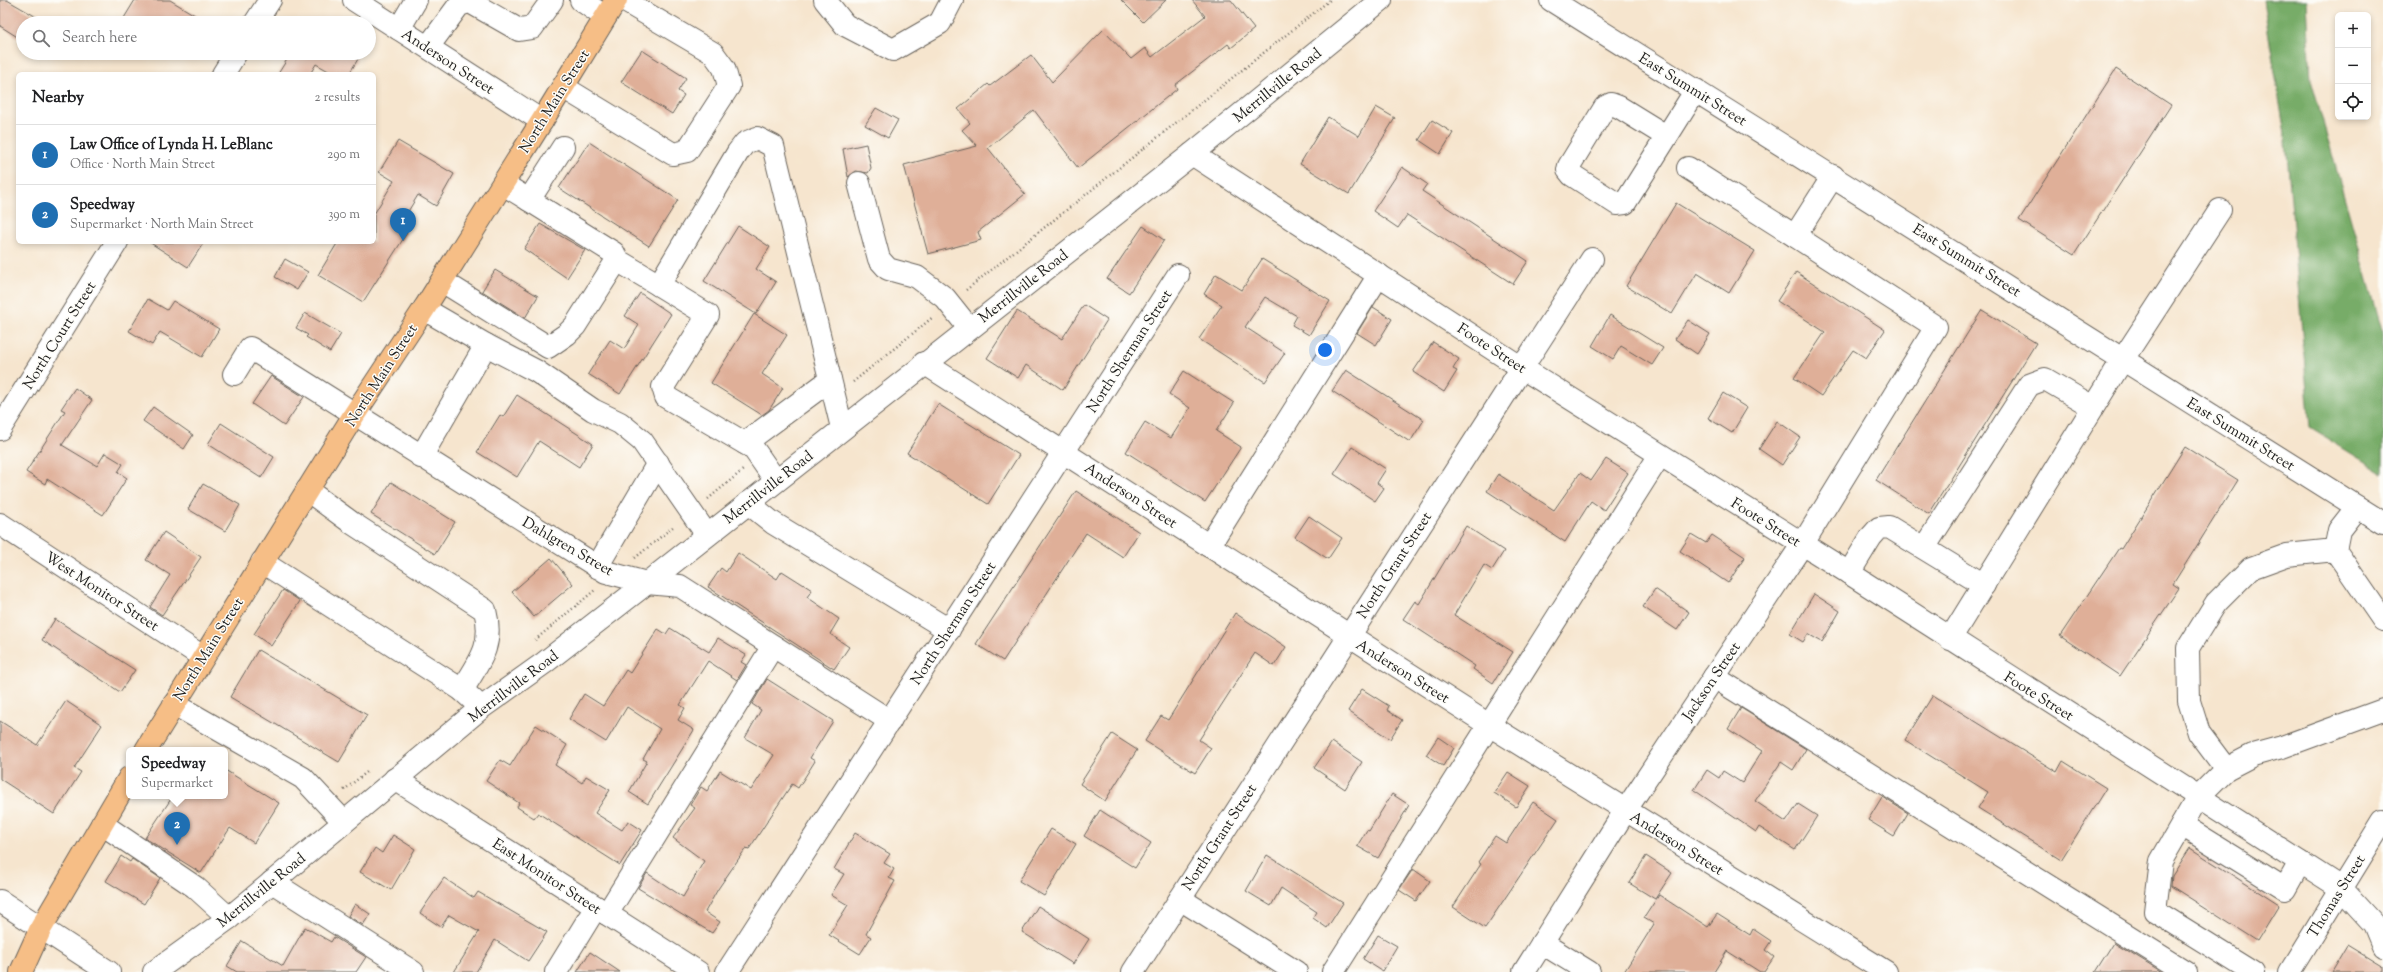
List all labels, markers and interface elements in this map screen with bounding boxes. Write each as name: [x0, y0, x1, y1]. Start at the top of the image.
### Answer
map controls: [2335, 12, 2371, 120]
button: +: [2335, 12, 2371, 48]
search box: [16, 16, 376, 60]
street label: Anderson Street: [397, 24, 498, 100]
icon: search: [30, 27, 52, 49]
text: Search here: [62, 28, 137, 49]
street label: Merrillville Road: [1229, 44, 1327, 128]
street label: North Main Street: [515, 46, 596, 158]
button: −: [2335, 48, 2371, 84]
street label: East Summit Street: [1634, 49, 1750, 132]
button: locate: [2335, 84, 2371, 120]
text: Nearby: [32, 86, 84, 110]
text: 2 results: [315, 89, 360, 107]
text: Law Office of Lynda H. LeBlanc: [70, 135, 273, 156]
text: 1: [43, 146, 47, 164]
text: 290 m: [327, 146, 360, 164]
text: Office · North Main Street: [70, 156, 215, 174]
text: Speedway: [70, 195, 135, 216]
text: 2: [42, 206, 48, 224]
text: 390 m: [328, 206, 360, 224]
pin: 1: [390, 208, 416, 241]
text: Supermarket · North Main Street: [70, 216, 254, 234]
street label: East Summit Street: [1908, 220, 2024, 303]
street label: Merrillville Road: [975, 245, 1074, 329]
street label: North Court Street: [19, 278, 102, 394]
street label: North Sherman Street: [1082, 286, 1178, 418]
street label: Foote Street: [1453, 319, 1530, 379]
street label: North Main Street: [341, 320, 423, 431]
your location: [1315, 340, 1335, 360]
street label: East Summit Street: [2182, 394, 2298, 477]
street label: Merrillville Road: [720, 446, 819, 530]
street label: Anderson Street: [1080, 458, 1181, 534]
street label: Foote Street: [1726, 494, 1804, 553]
street label: North Grant Street: [1353, 508, 1438, 623]
street label: Dahlgren Street: [518, 513, 617, 582]
street label: West Monitor Street: [40, 547, 162, 637]
street label: North Sherman Street: [906, 558, 1002, 690]
street label: North Main Street: [169, 594, 250, 706]
street label: Anderson Street: [1351, 635, 1453, 709]
street label: Jackson Street: [1678, 638, 1746, 726]
street label: Merrillville Road: [464, 646, 564, 728]
street label: Foote Street: [1999, 668, 2077, 727]
popup: [126, 747, 228, 799]
text: Speedway: [141, 754, 206, 775]
text: Supermarket: [141, 775, 213, 793]
street label: North Grant Street: [1178, 780, 1263, 895]
street label: Anderson Street: [1625, 807, 1727, 881]
pin: 2: [164, 812, 190, 845]
street label: East Monitor Street: [488, 834, 605, 920]
street label: Merrillville Road: [213, 849, 311, 933]
street label: Thomas Street: [2303, 851, 2371, 942]

